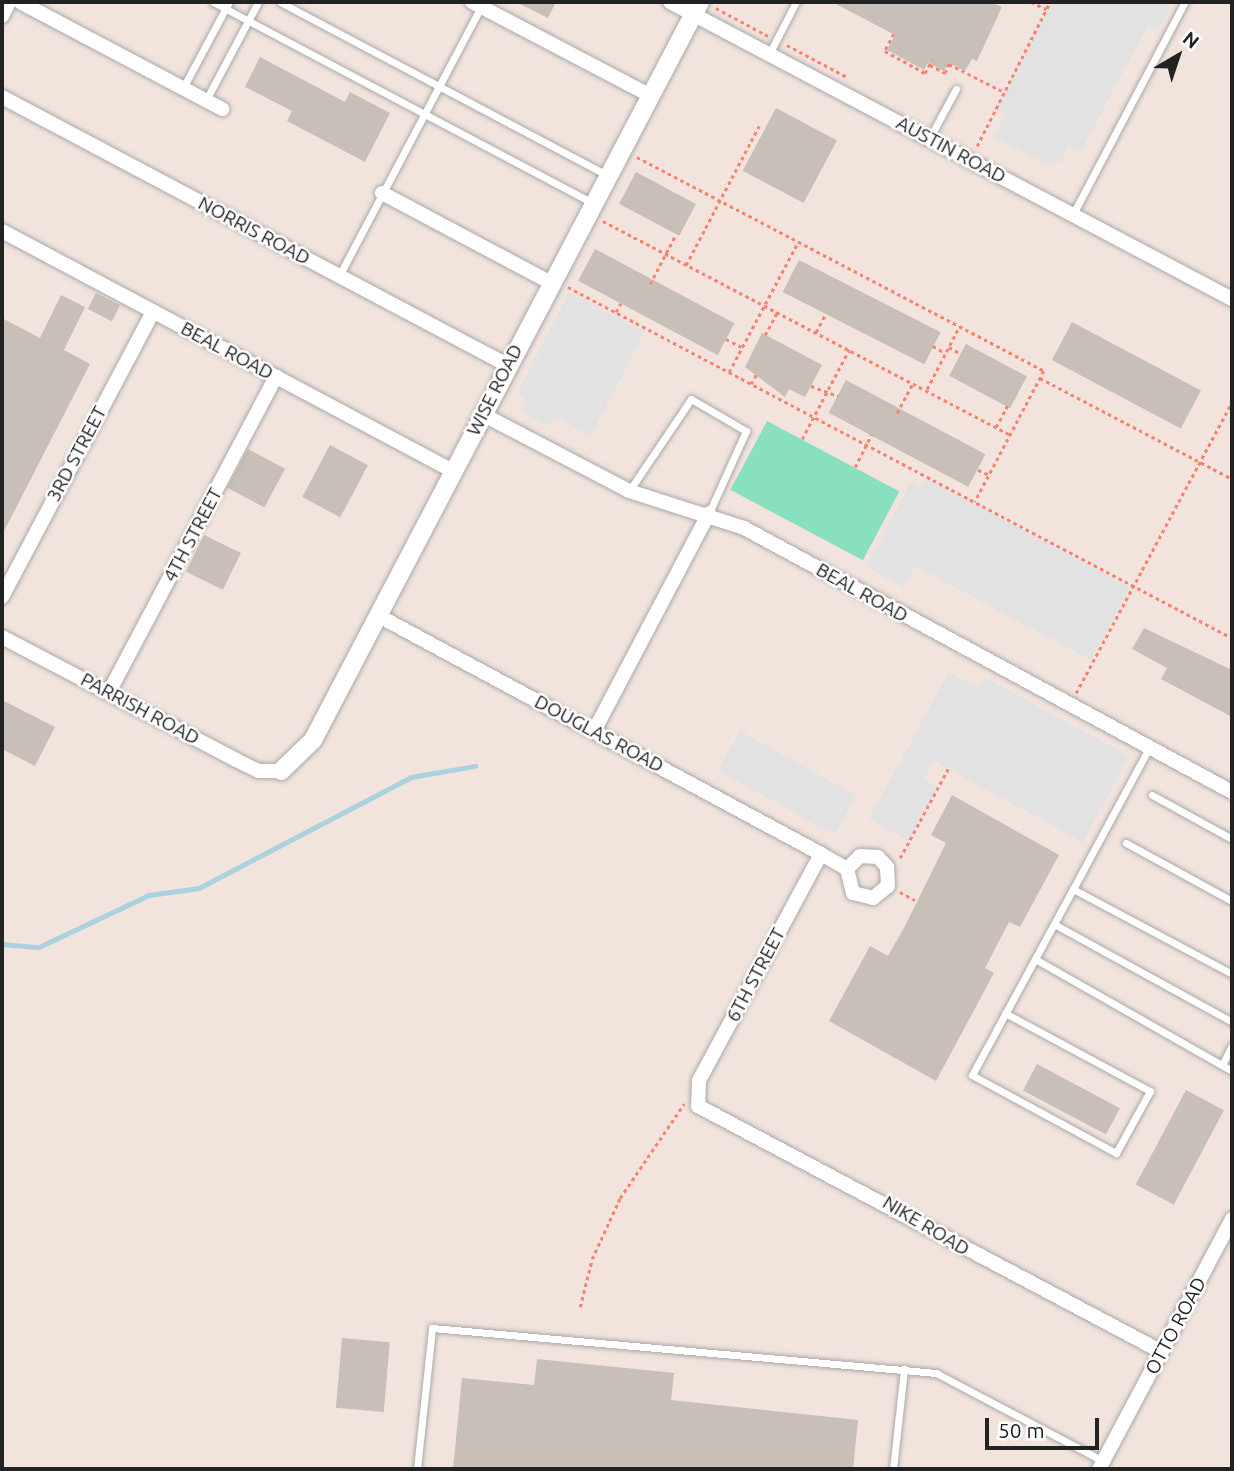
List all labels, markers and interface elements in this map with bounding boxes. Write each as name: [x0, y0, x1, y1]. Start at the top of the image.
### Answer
north arrow: [1143, 21, 1213, 91]
text: N: [1179, 27, 1204, 53]
street label: AUSTIN ROAD: [892, 112, 1010, 188]
street label: NORRIS ROAD: [194, 192, 314, 270]
street label: BEAL ROAD: [177, 317, 277, 385]
street label: WISE ROAD: [462, 340, 528, 440]
street label: 3RD STREET: [42, 402, 112, 506]
street label: 4TH STREET: [159, 484, 227, 586]
street label: BEAL ROAD: [812, 558, 912, 628]
street label: PARRISH ROAD: [77, 668, 203, 750]
street label: DOUGLAS ROAD: [531, 690, 667, 778]
street label: 6TH STREET: [722, 924, 790, 1026]
street label: NIKE ROAD: [878, 1191, 974, 1261]
street label: OTTO ROAD: [1141, 1273, 1211, 1379]
scale bar: [989, 1404, 1103, 1448]
text: 50 m: [998, 1418, 1045, 1442]

